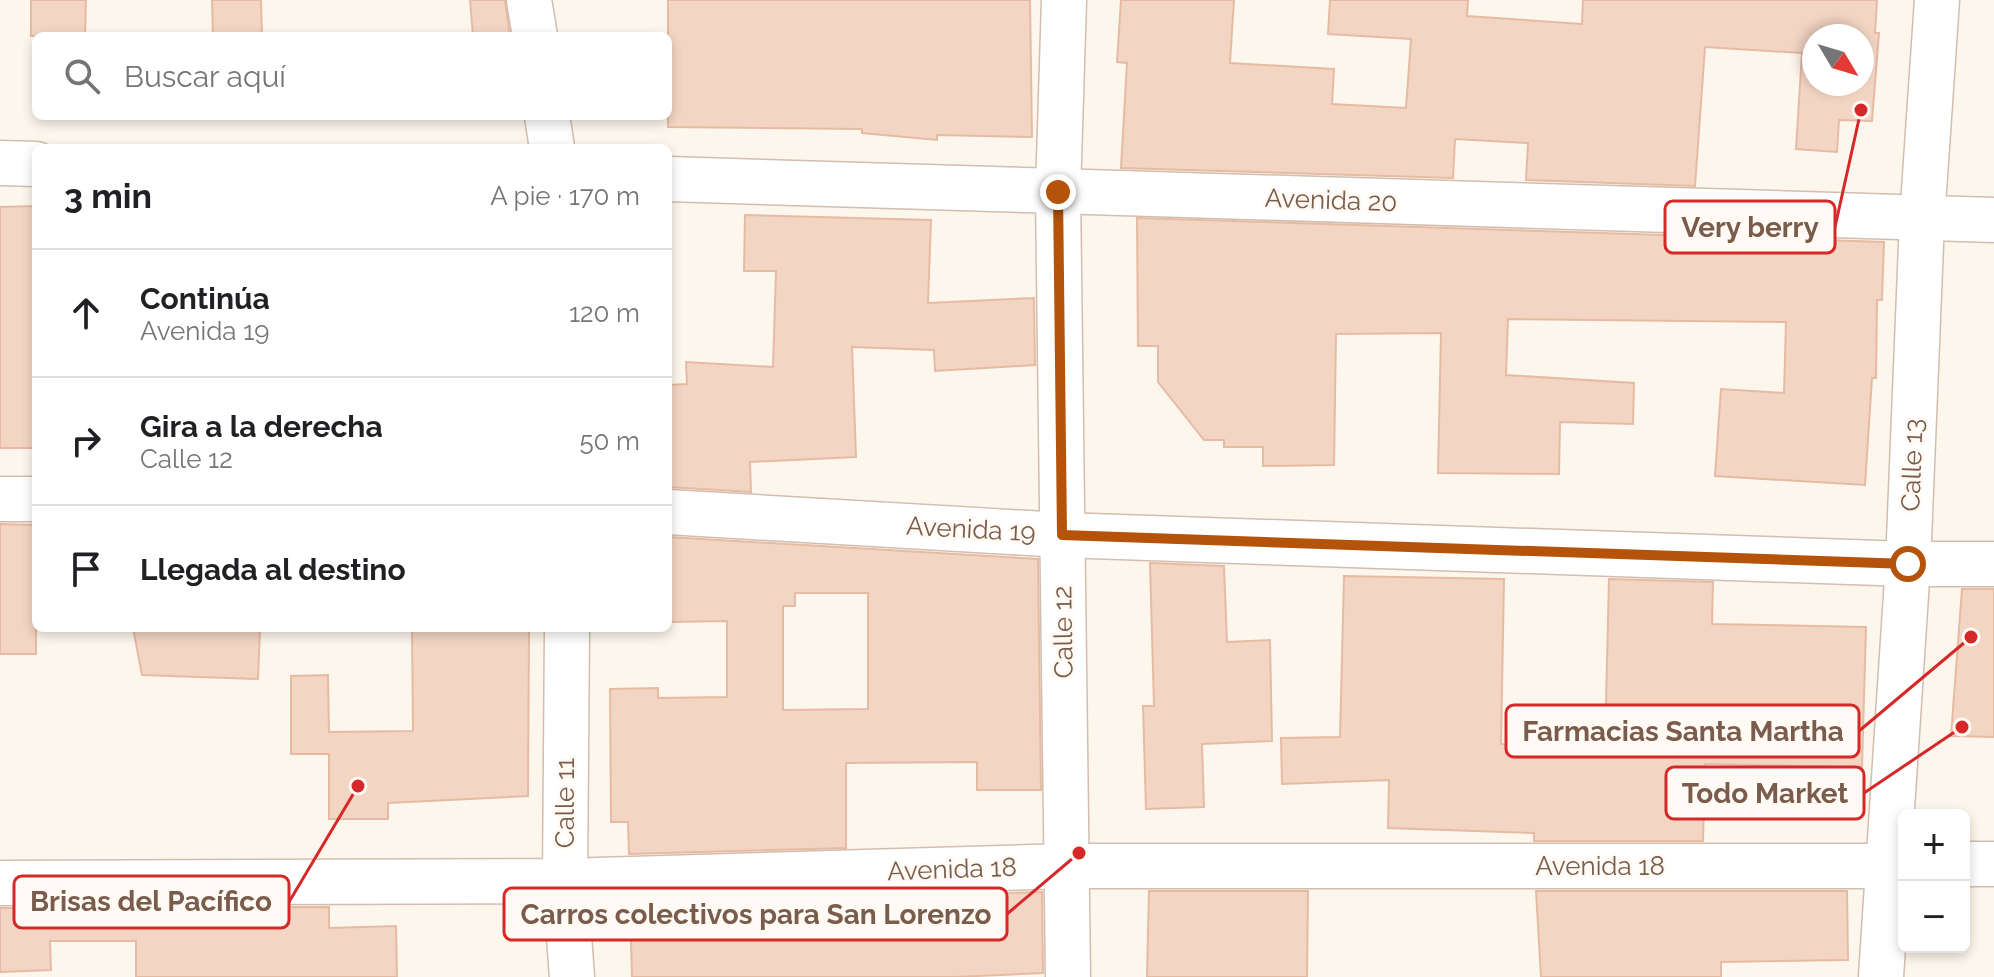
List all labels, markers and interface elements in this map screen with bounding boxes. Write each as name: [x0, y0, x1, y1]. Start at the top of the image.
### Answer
north arrow: [1802, 24, 1874, 96]
search box: [32, 32, 672, 120]
icon: search: [60, 54, 104, 98]
text: Buscar aquí: [124, 59, 286, 94]
route end: [1040, 174, 1076, 210]
text: 3 min: [64, 176, 152, 216]
text: A pie · 170 m: [490, 181, 640, 211]
street label: Avenida 20: [1264, 183, 1398, 217]
callout: Very berry: [1665, 201, 1835, 253]
text: Very berry: [1681, 211, 1819, 244]
text: Continúa: [140, 281, 270, 316]
icon: ahead: [64, 291, 108, 335]
text: 120 m: [569, 298, 640, 328]
text: Avenida 19: [140, 316, 270, 346]
text: Gira a la derecha: [140, 409, 383, 444]
street label: Calle 13: [1895, 418, 1929, 512]
icon: right: [64, 419, 108, 463]
text: 50 m: [579, 426, 640, 456]
text: Calle 12: [140, 444, 233, 474]
street label: Avenida 19: [906, 511, 1036, 547]
route start: [1890, 546, 1926, 582]
icon: arrive: [64, 547, 108, 591]
text: Llegada al destino: [140, 552, 406, 587]
street label: Calle 12: [1047, 585, 1079, 679]
callout: Farmacias Santa Martha: [1506, 705, 1859, 757]
text: Farmacias Santa Martha: [1522, 715, 1844, 748]
street label: Calle 11: [550, 758, 580, 848]
callout: Todo Market: [1666, 767, 1864, 819]
text: Todo Market: [1682, 777, 1848, 810]
map controls: [1898, 809, 1970, 953]
button: +: [1898, 809, 1970, 881]
street label: Avenida 18: [1535, 851, 1665, 881]
street label: Avenida 18: [887, 852, 1017, 886]
callout: Brisas del Pacífico: [14, 876, 289, 928]
button: −: [1898, 881, 1970, 953]
text: Brisas del Pacífico: [30, 885, 272, 918]
callout: Carros colectivos para San Lorenzo: [504, 888, 1007, 940]
text: Carros colectivos para San Lorenzo: [521, 898, 991, 931]

